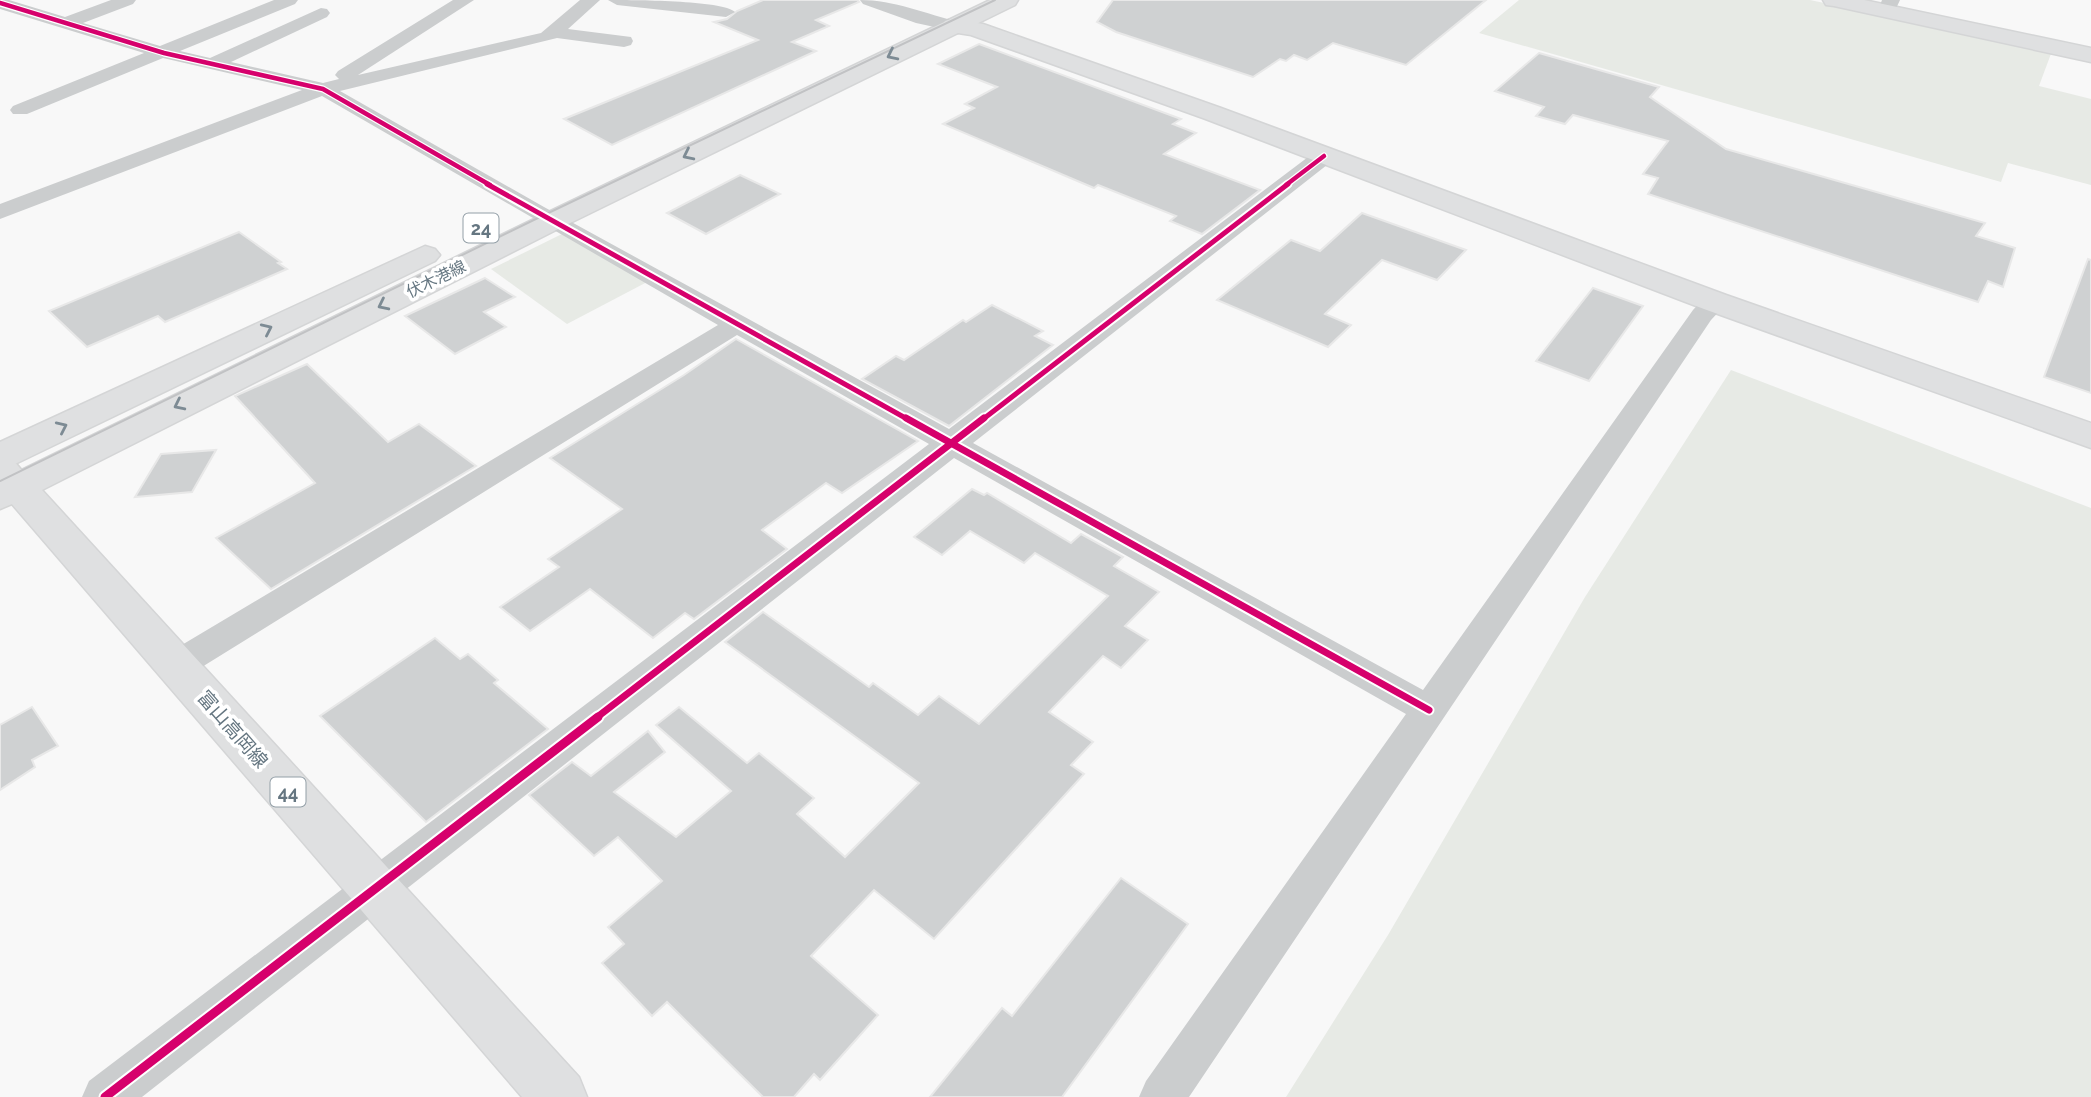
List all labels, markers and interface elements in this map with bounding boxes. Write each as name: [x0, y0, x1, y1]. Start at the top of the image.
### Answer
one-way arrow: [887, 47, 899, 61]
one-way arrow: [683, 147, 695, 161]
road number: 24: [463, 213, 498, 242]
street label: 伏木港線: [403, 256, 469, 302]
one-way arrow: [378, 296, 390, 310]
one-way arrow: [260, 324, 272, 338]
one-way arrow: [174, 397, 186, 411]
one-way arrow: [55, 421, 67, 435]
street label: 富山高岡線: [194, 686, 272, 772]
road number: 44: [270, 778, 306, 806]

